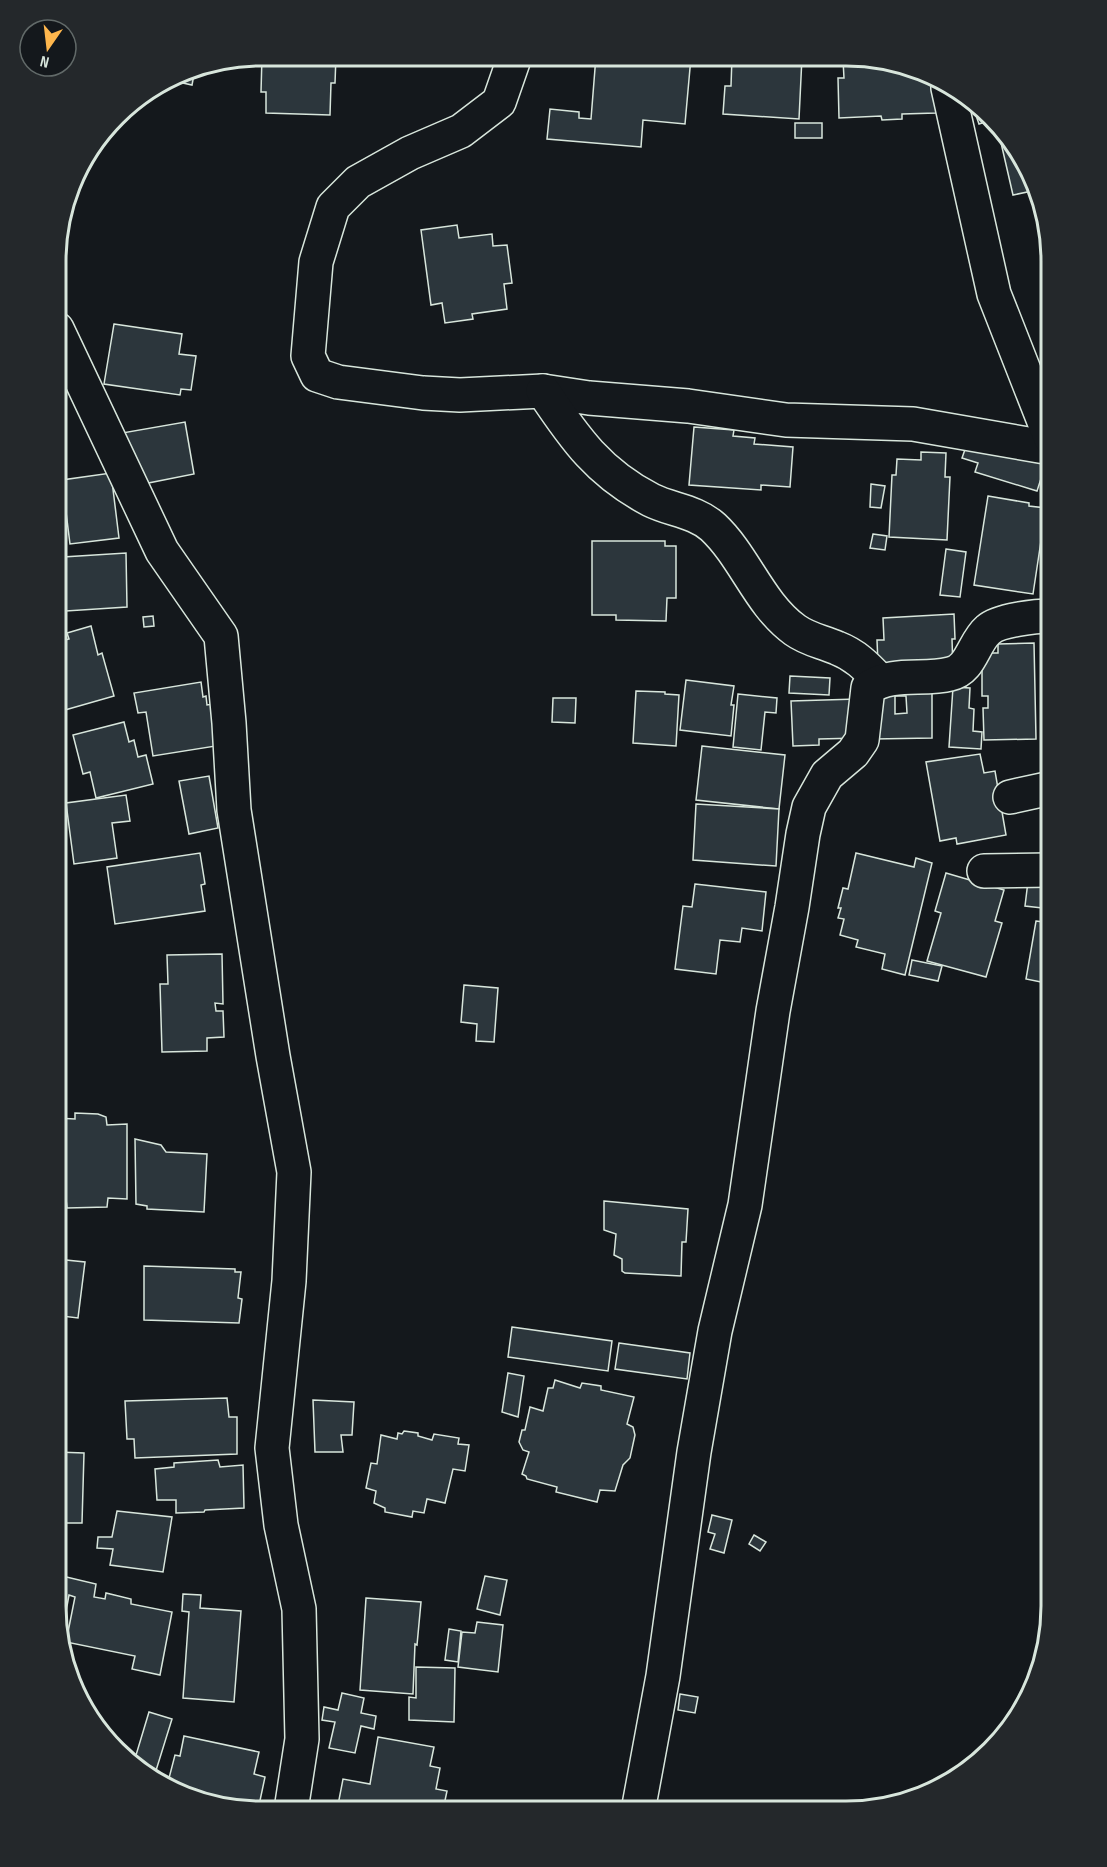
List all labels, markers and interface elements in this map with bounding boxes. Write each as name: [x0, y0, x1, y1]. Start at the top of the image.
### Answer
north arrow: [18, 18, 78, 78]
text: N: [38, 51, 51, 71]

